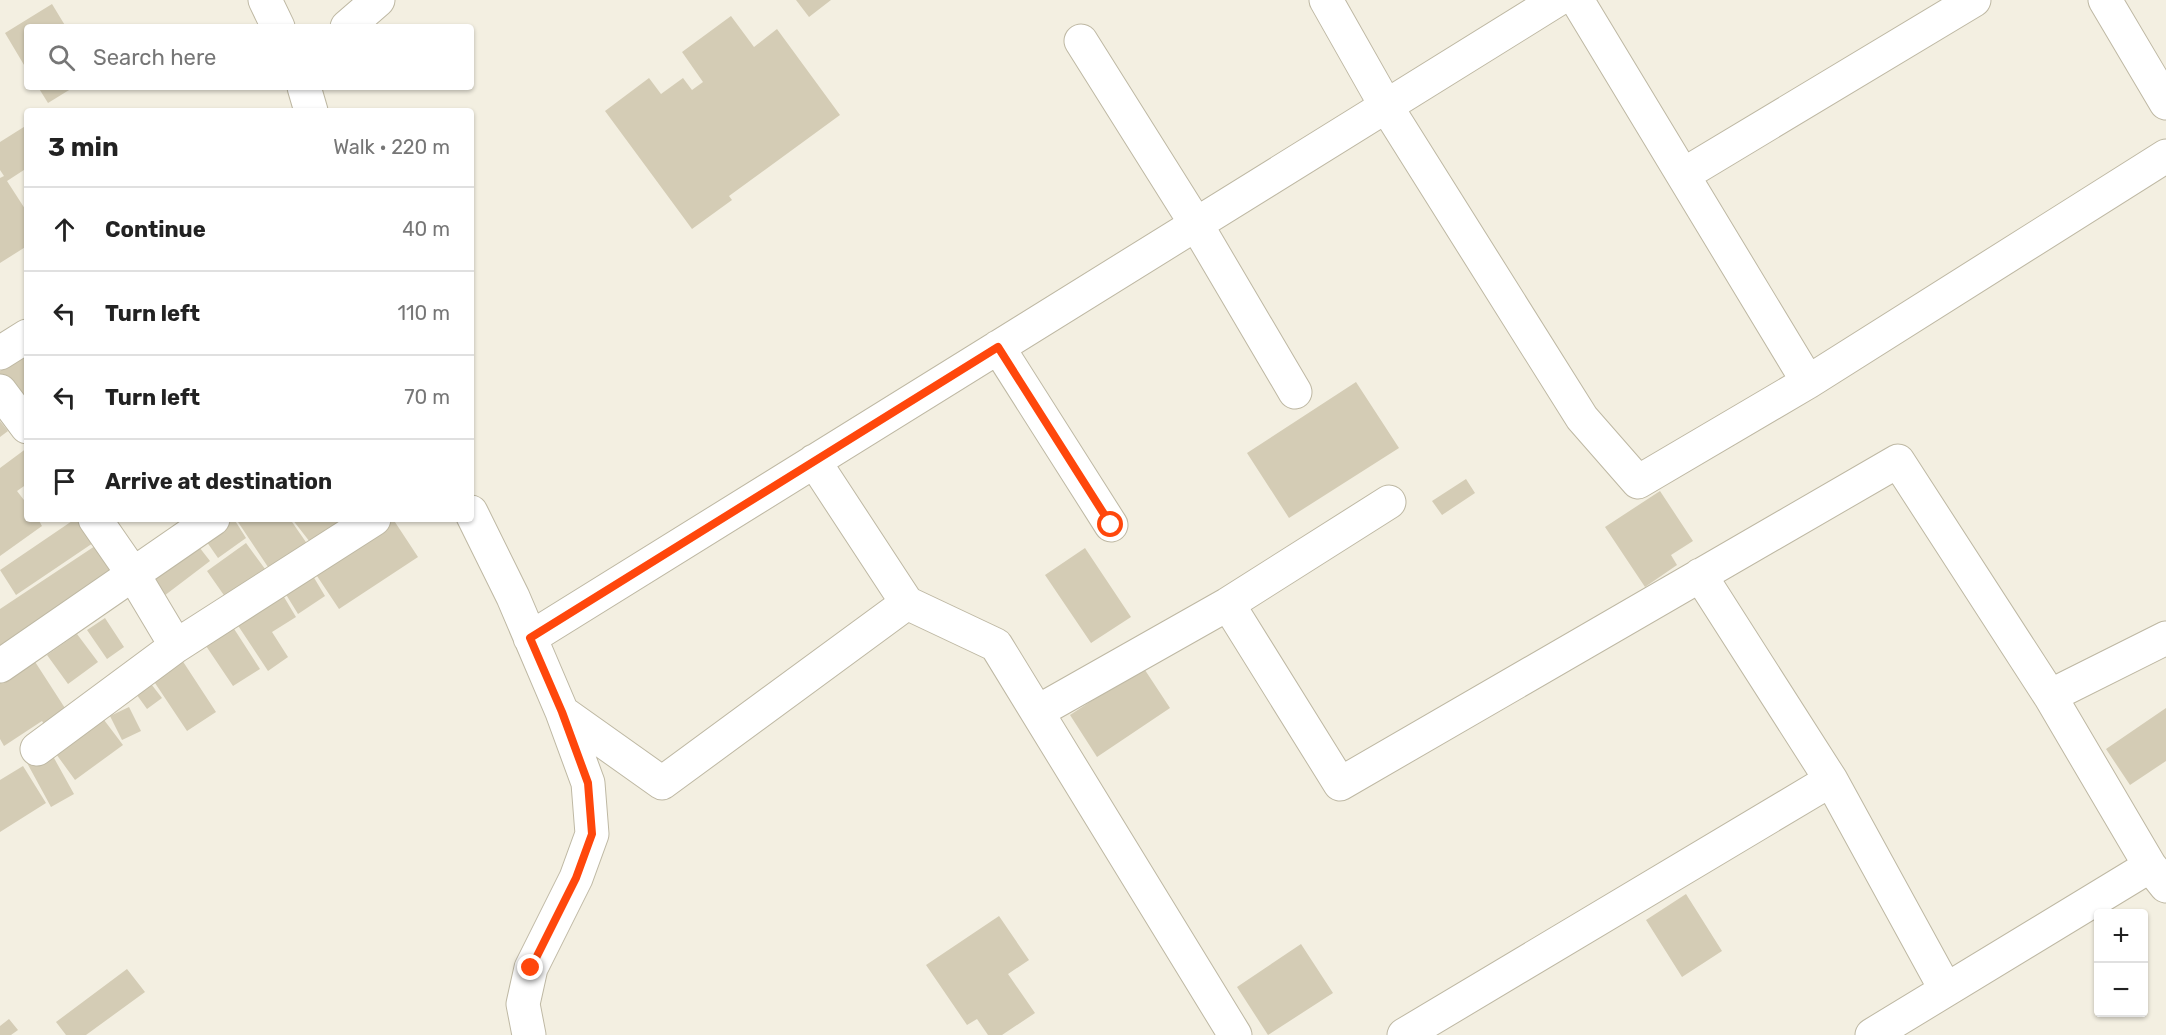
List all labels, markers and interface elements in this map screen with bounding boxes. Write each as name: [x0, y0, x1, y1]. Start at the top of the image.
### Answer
search box: [24, 24, 474, 90]
icon: search: [45, 41, 78, 74]
text: Search here: [93, 44, 216, 71]
text: 3 min: [48, 132, 119, 163]
text: Walk · 220 m: [333, 135, 450, 159]
icon: ahead: [48, 213, 81, 246]
text: Continue: [105, 216, 206, 243]
text: 40 m: [402, 217, 450, 241]
icon: left: [48, 297, 81, 330]
text: Turn left: [105, 300, 200, 327]
text: 110 m: [398, 301, 450, 325]
icon: left: [48, 381, 81, 414]
text: Turn left: [105, 384, 200, 411]
text: 70 m: [404, 385, 450, 409]
icon: arrive: [48, 465, 81, 498]
text: Arrive at destination: [105, 468, 332, 495]
route start: [1097, 511, 1123, 537]
map controls: [2094, 909, 2148, 1017]
button: +: [2094, 909, 2148, 963]
route end: [517, 954, 543, 980]
button: −: [2094, 963, 2148, 1017]

